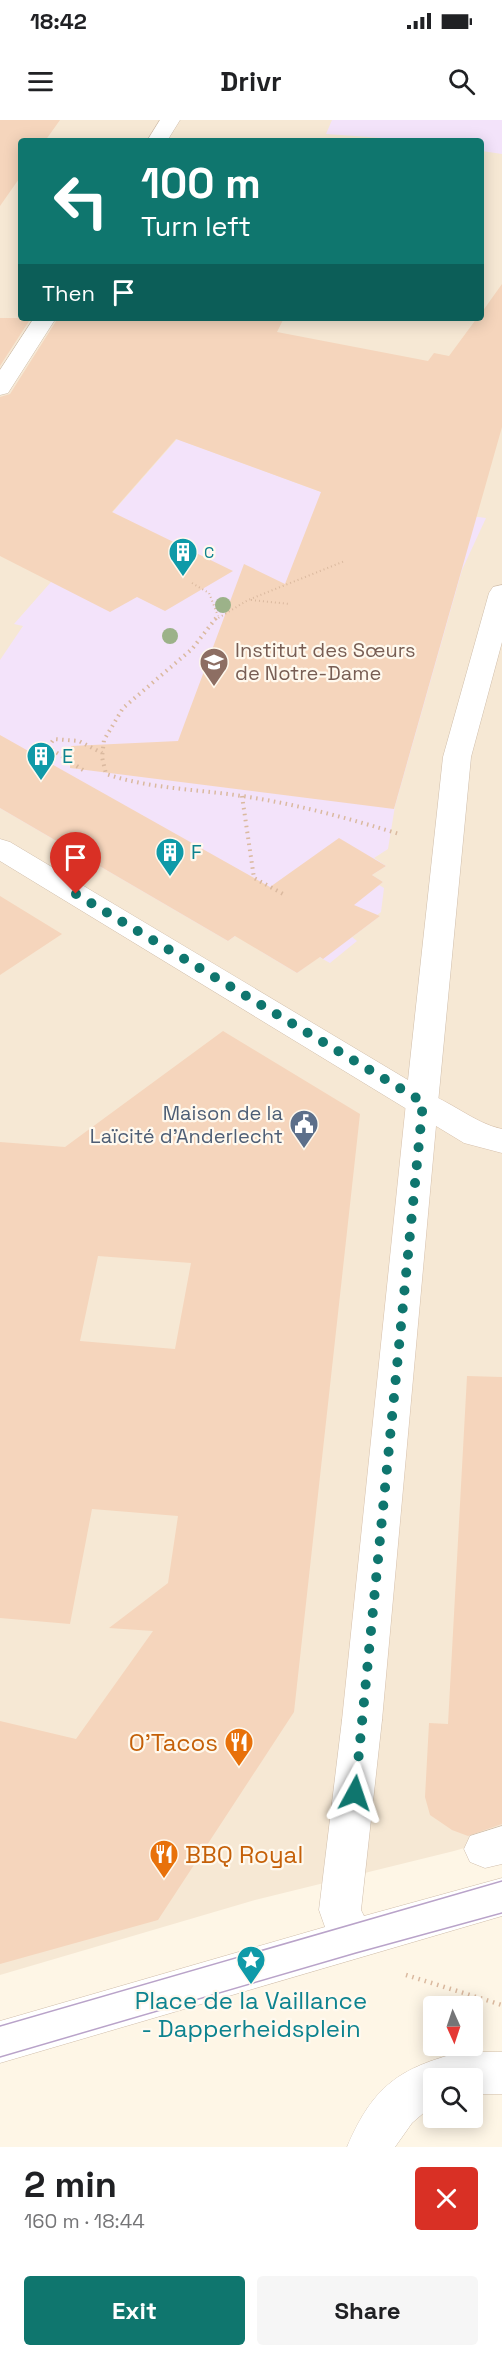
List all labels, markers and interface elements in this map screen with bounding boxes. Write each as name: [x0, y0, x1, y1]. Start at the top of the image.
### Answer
text: 18:42: [30, 7, 87, 35]
text: Drivr: [220, 64, 282, 99]
icon: menu: [24, 65, 57, 98]
icon: search: [445, 65, 478, 98]
text: 100 m: [141, 157, 261, 210]
icon: left: [42, 162, 120, 240]
text: Turn left: [141, 209, 251, 244]
icon: arrive: [107, 276, 140, 309]
text: Then: [42, 279, 95, 307]
building icon: C: [167, 536, 199, 578]
place label: C: [204, 542, 214, 563]
place label: Institut des Sœurs de Notre-Dame: [235, 637, 416, 686]
school or university icon: Institut des Sœurs de Notre-Dame: [198, 646, 230, 688]
building icon: E: [25, 740, 57, 782]
place label: E: [62, 743, 73, 769]
pin: [50, 832, 101, 894]
building icon: F: [154, 836, 186, 878]
place label: F: [191, 839, 202, 865]
icon: arrive: [59, 841, 92, 874]
place label: Maison de la Laïcité d'Anderlecht: [90, 1100, 283, 1149]
public building icon: Maison de la Laïcité d'Anderlecht: [288, 1108, 320, 1150]
restaurant icon: O'Tacos: [223, 1726, 255, 1768]
place label: O'Tacos: [129, 1727, 218, 1758]
position arrow: [323, 1761, 387, 1825]
restaurant icon: BBQ Royal: [148, 1838, 180, 1880]
place label: BBQ Royal: [185, 1839, 303, 1870]
place icon: Place de la Vaillance - Dapperheidsplein: [235, 1944, 267, 1986]
place label: Place de la Vaillance - Dapperheidsplein: [135, 1985, 367, 2044]
north arrow: [423, 1996, 483, 2056]
map controls: [423, 1996, 483, 2128]
button: search: [423, 2068, 483, 2128]
text: 2 min: [24, 2162, 117, 2208]
button: close: [415, 2167, 478, 2230]
text: 160 m · 18:44: [24, 2208, 145, 2234]
button: Exit: [24, 2276, 245, 2345]
button: Share: [257, 2276, 478, 2345]

